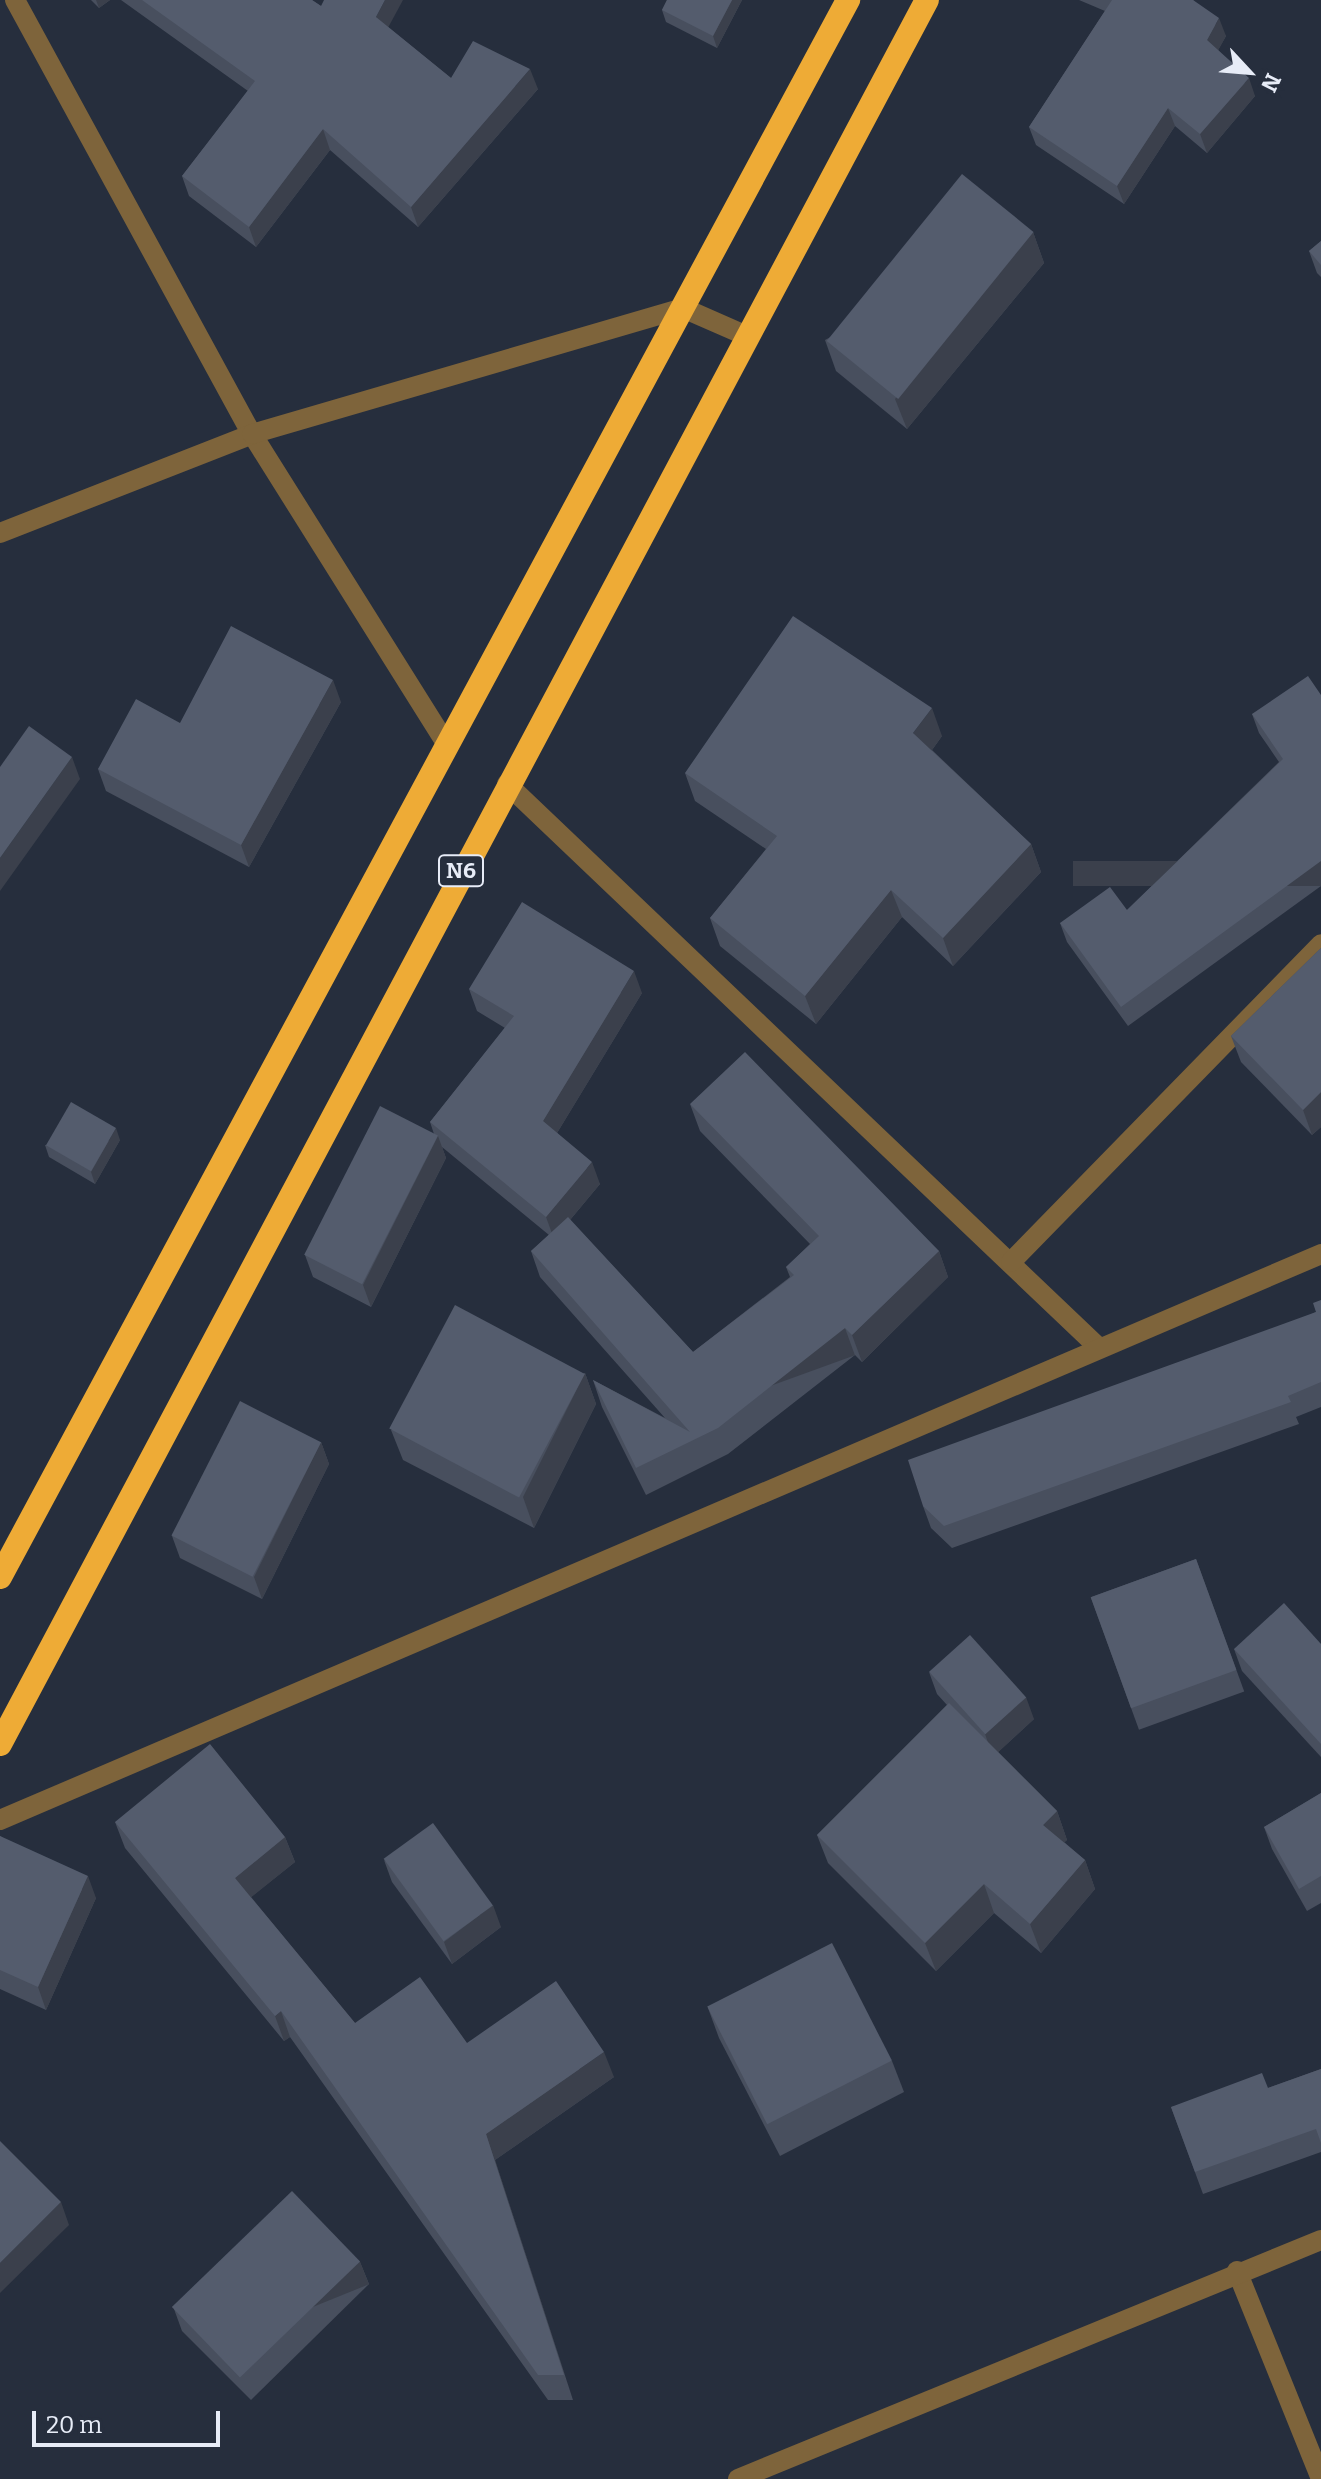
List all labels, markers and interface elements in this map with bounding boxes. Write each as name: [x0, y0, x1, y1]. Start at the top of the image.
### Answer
north arrow: [1209, 32, 1289, 112]
text: N: [1255, 69, 1287, 96]
road number: N6: [437, 853, 485, 889]
scale bar: [36, 2395, 224, 2445]
text: 20 m: [46, 2411, 102, 2439]

